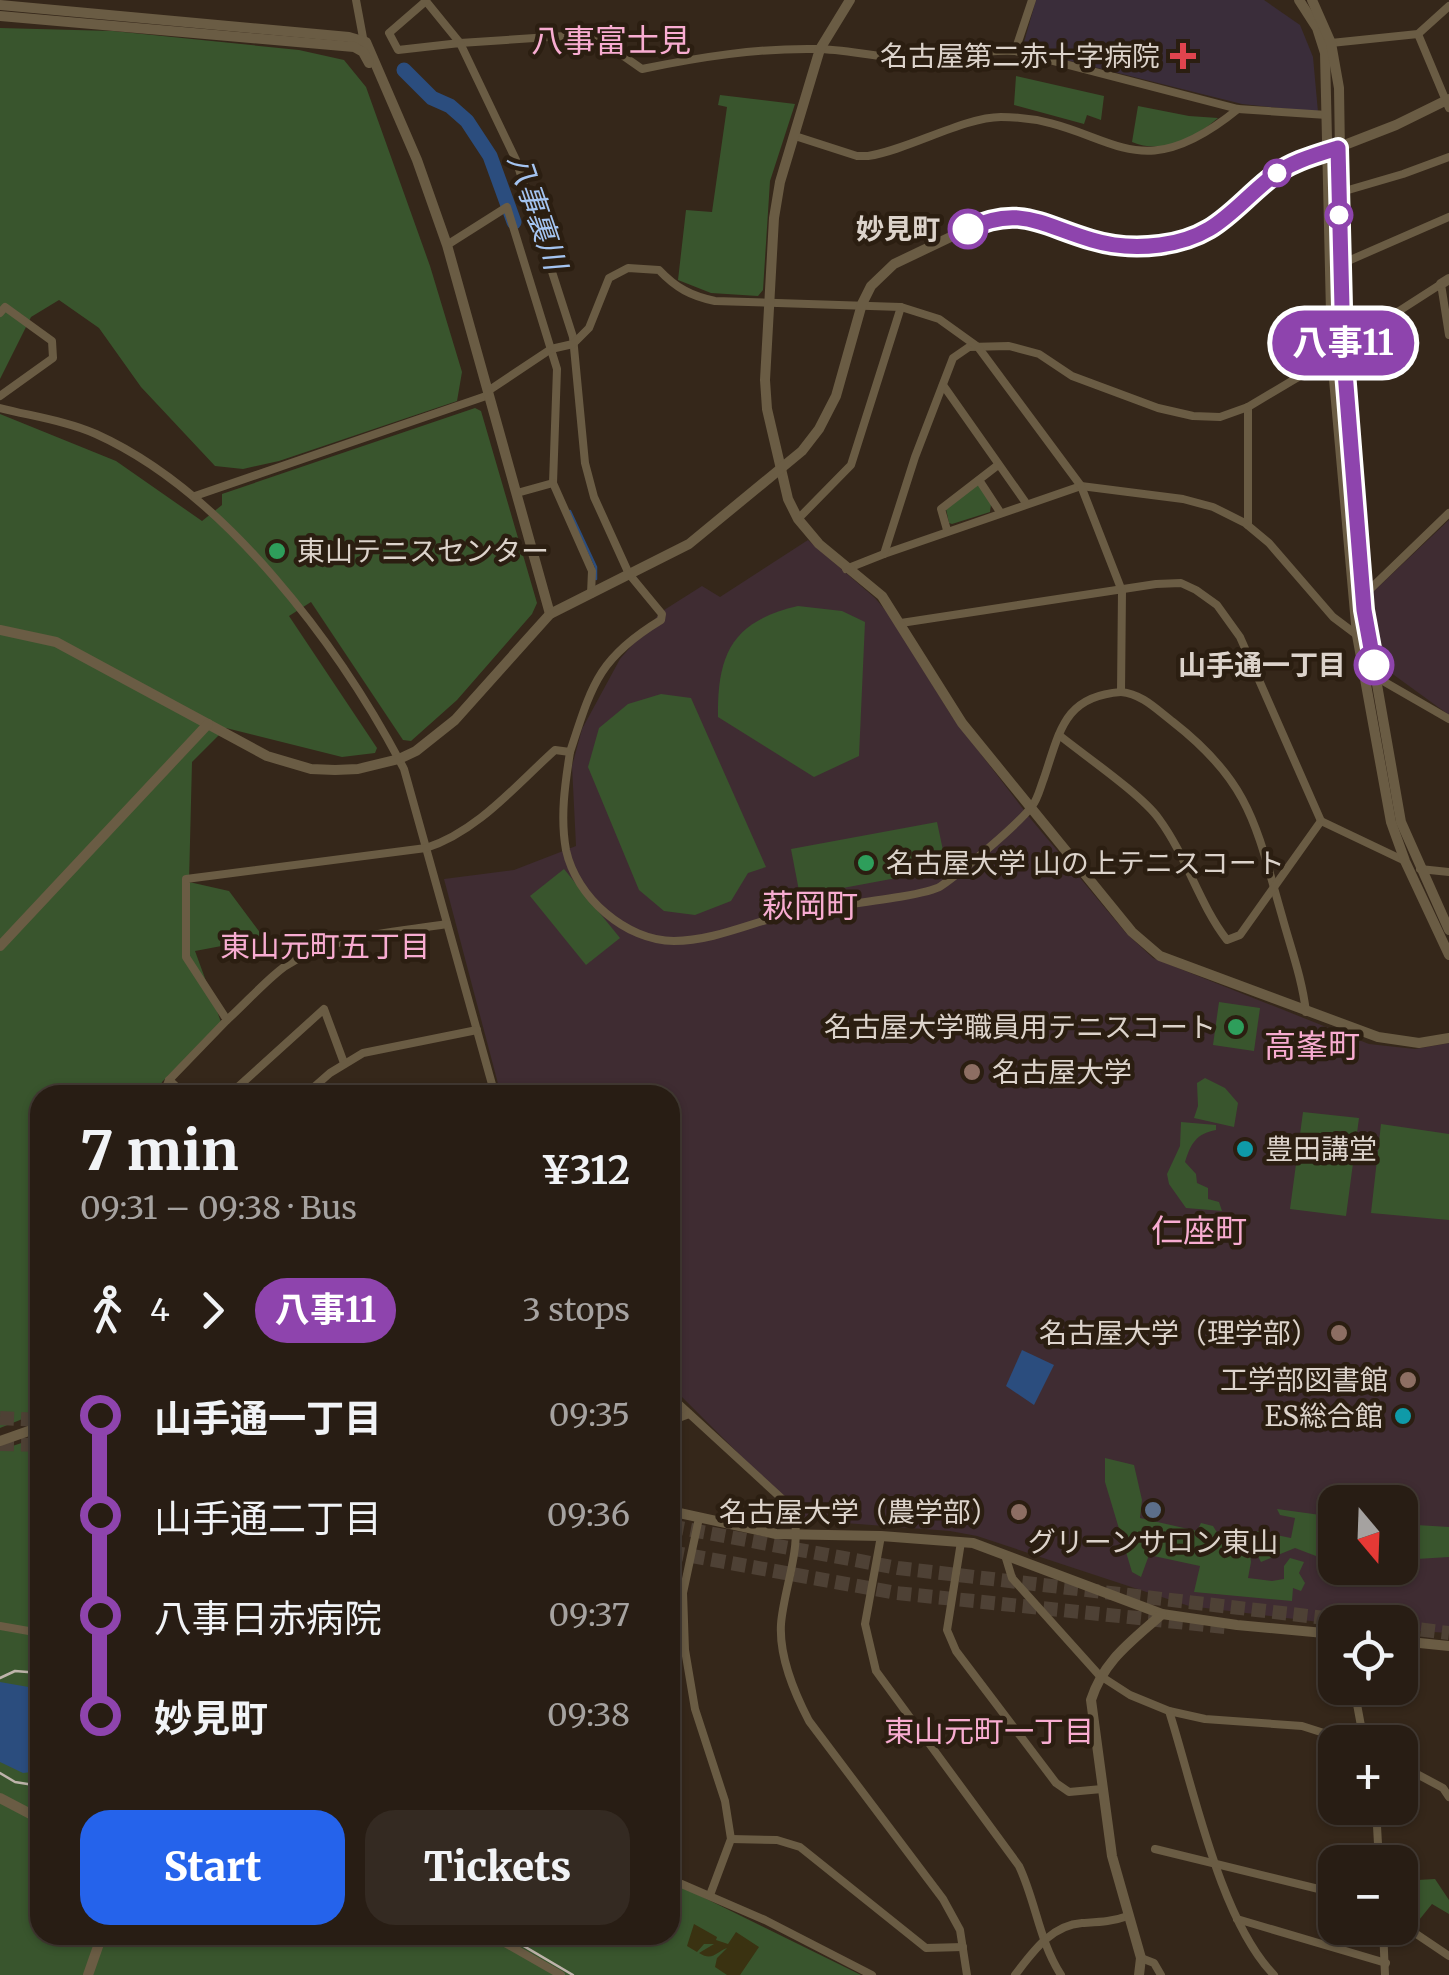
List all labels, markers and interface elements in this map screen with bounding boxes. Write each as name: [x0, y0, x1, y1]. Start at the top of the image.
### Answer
district label: 八事富士見: [531, 21, 691, 61]
place label: 名古屋第二赤十字病院: [880, 38, 1160, 74]
marker: 名古屋第二赤十字病院: [1170, 43, 1196, 69]
water label: 八事裏川: [500, 149, 576, 277]
unlabelled marker: [1264, 160, 1290, 186]
unlabelled marker: [1326, 202, 1352, 228]
marker: 妙見町: [949, 210, 987, 248]
place label: 妙見町: [856, 211, 940, 247]
line badge: 八事11: [1273, 310, 1413, 376]
text: 八事11: [1292, 321, 1394, 365]
place label: 東山テニスセンター: [297, 533, 549, 569]
marker: 東山テニスセンター: [266, 540, 288, 562]
marker: 山手通一丁目: [1355, 646, 1393, 684]
place label: 山手通一丁目: [1178, 647, 1346, 683]
place label: 名古屋大学 山の上テニスコート: [886, 845, 1285, 881]
marker: 名古屋大学 山の上テニスコート: [855, 852, 877, 874]
district label: 萩岡町: [762, 886, 858, 926]
district label: 東山元町五丁目: [220, 927, 430, 965]
place label: 名古屋大学職員用テニスコート: [824, 1009, 1216, 1045]
marker: 名古屋大学職員用テニスコート: [1225, 1016, 1247, 1038]
district label: 高峯町: [1264, 1026, 1360, 1066]
place label: 名古屋大学: [992, 1054, 1132, 1090]
marker: 名古屋大学: [961, 1061, 983, 1083]
text: 7 min: [80, 1116, 239, 1185]
place label: 豊田講堂: [1265, 1131, 1377, 1167]
marker: 豊田講堂: [1234, 1138, 1256, 1160]
text: ¥312: [541, 1147, 630, 1194]
text: 09:31 – 09:38 · Bus: [80, 1188, 357, 1228]
district label: 仁座町: [1151, 1211, 1247, 1251]
icon: walk: [80, 1283, 135, 1338]
icon: forward: [185, 1283, 240, 1338]
text: 八事11: [275, 1288, 376, 1332]
text: 4: [150, 1290, 170, 1330]
text: 3 stops: [522, 1290, 630, 1330]
place label: 名古屋大学（理学部）: [1039, 1315, 1319, 1351]
marker: 名古屋大学（理学部）: [1328, 1322, 1350, 1344]
place label: 工学部図書館: [1220, 1362, 1388, 1398]
marker: 工学部図書館: [1397, 1369, 1419, 1391]
text: 山手通一丁目: [154, 1395, 382, 1442]
text: 09:35: [549, 1395, 630, 1435]
place label: ES総合館: [1264, 1398, 1383, 1434]
marker: ES総合館: [1392, 1405, 1414, 1427]
north arrow: [1318, 1485, 1418, 1585]
map controls: [1318, 1485, 1418, 1945]
place label: 名古屋大学（農学部）: [719, 1494, 999, 1530]
text: 山手通二丁目: [154, 1495, 382, 1542]
text: 09:36: [547, 1495, 630, 1535]
marker: グリーンサロン東山: [1142, 1499, 1164, 1521]
marker: 名古屋大学（農学部）: [1008, 1501, 1030, 1523]
place label: グリーンサロン東山: [1028, 1524, 1278, 1560]
text: 八事日赤病院: [154, 1595, 382, 1642]
text: 09:37: [549, 1595, 630, 1635]
button: locate: [1318, 1605, 1418, 1705]
text: 妙見町: [154, 1695, 268, 1742]
text: 09:38: [547, 1695, 630, 1735]
district label: 東山元町一丁目: [884, 1712, 1094, 1750]
button: +: [1318, 1725, 1418, 1825]
button: Start: [80, 1810, 345, 1925]
button: Tickets: [365, 1810, 630, 1925]
button: −: [1318, 1845, 1418, 1945]

